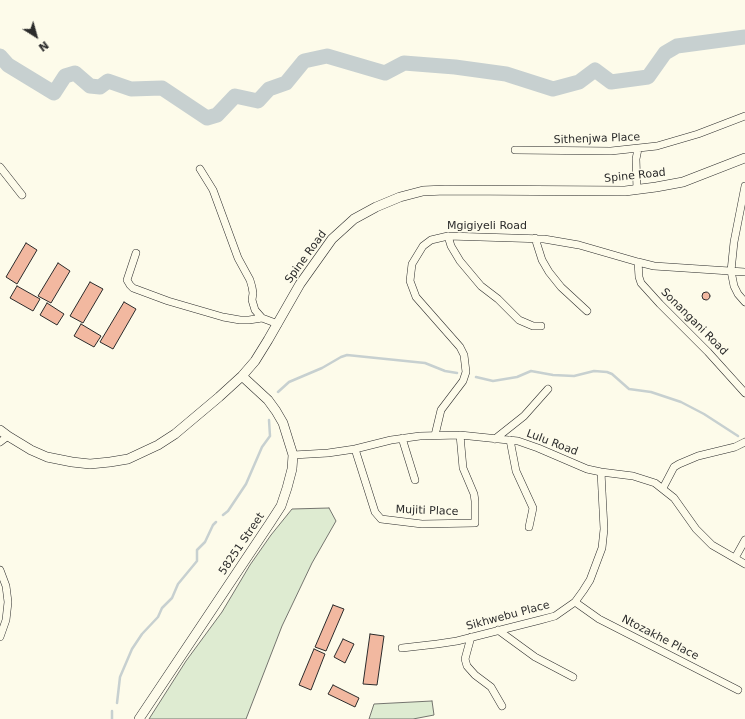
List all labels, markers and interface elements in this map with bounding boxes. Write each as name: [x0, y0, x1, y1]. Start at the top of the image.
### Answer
north arrow: [16, 16, 56, 56]
text: N: [36, 38, 51, 54]
street label: Sithenjwa Place: [553, 131, 641, 147]
street label: Spine Road: [604, 166, 666, 186]
street label: Mgigiyeli Road: [447, 219, 527, 233]
street label: Spine Road: [282, 228, 330, 286]
street label: Sonangani Road: [658, 286, 730, 358]
street label: Lulu Road: [524, 427, 580, 459]
street label: Mujiti Place: [395, 503, 459, 519]
street label: 58251 Street: [216, 510, 268, 578]
street label: Sikhwebu Place: [465, 599, 551, 633]
street label: Ntozakhe Place: [619, 613, 701, 663]

